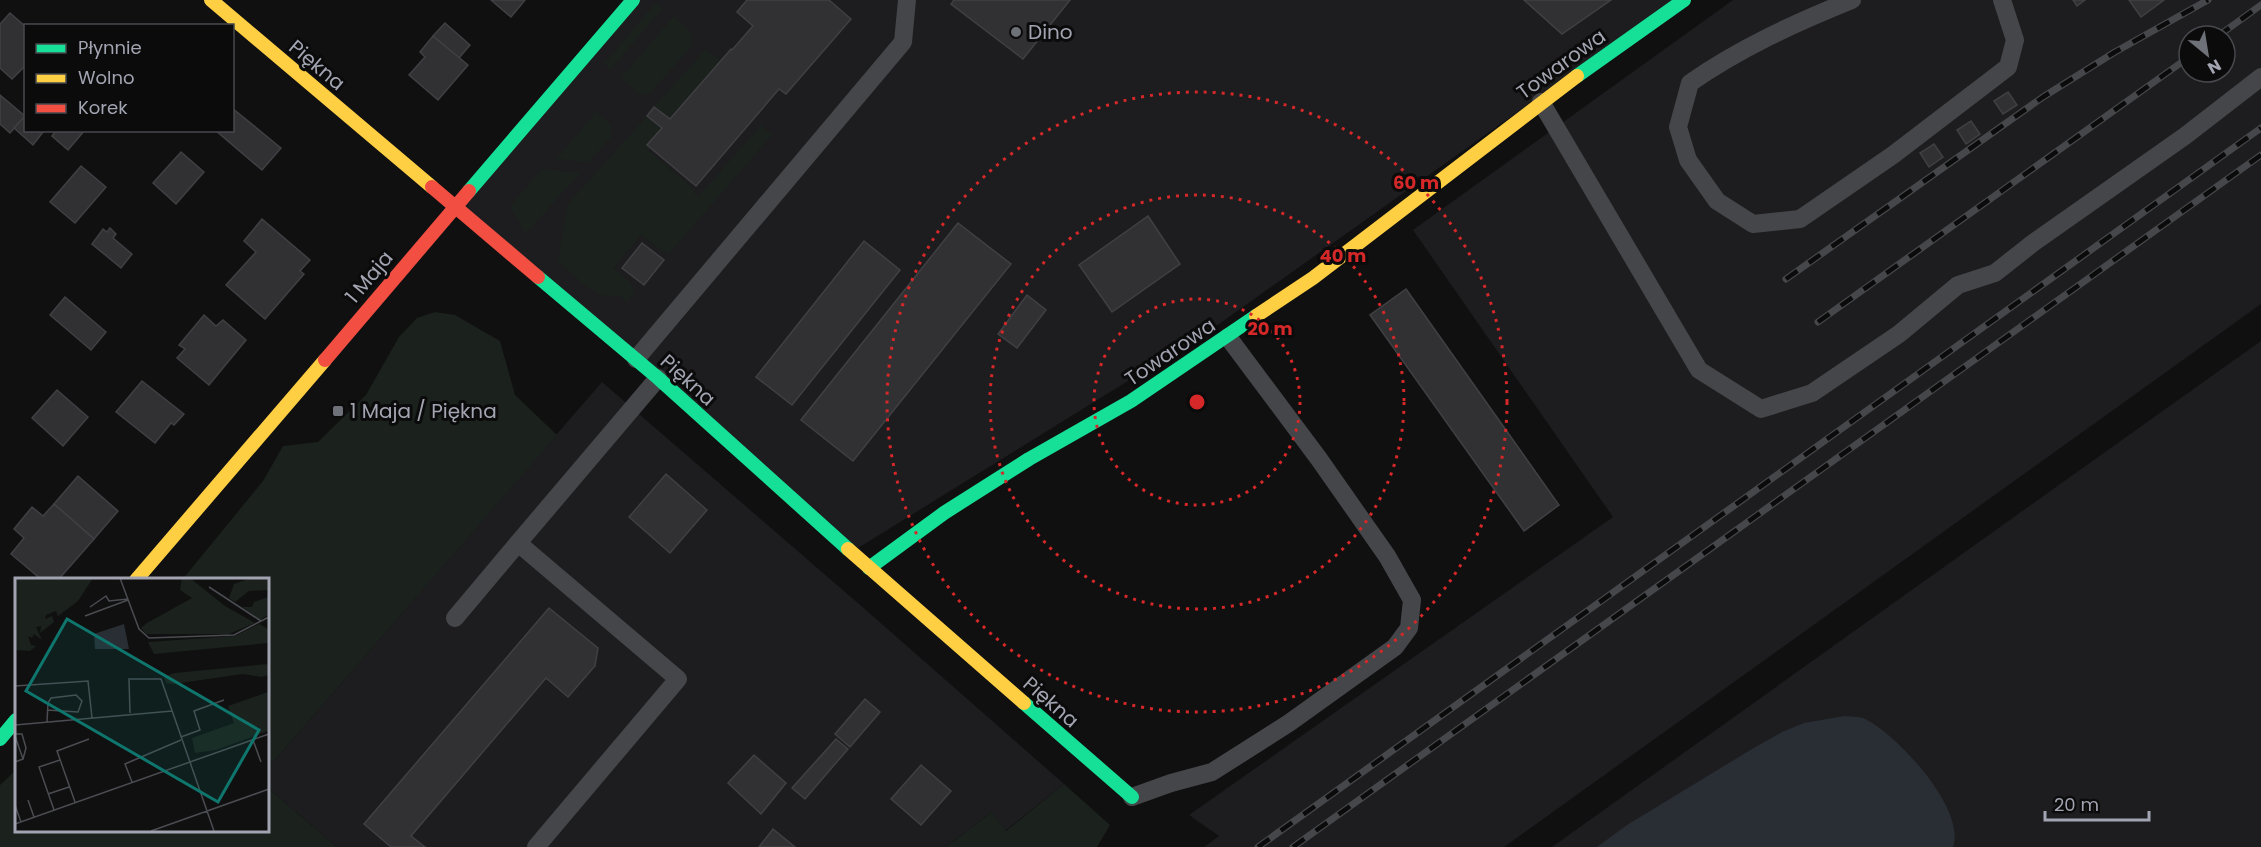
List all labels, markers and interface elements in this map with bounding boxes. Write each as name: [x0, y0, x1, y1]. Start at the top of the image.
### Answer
place label: Dino: [1028, 18, 1073, 46]
street label: Towarowa: [1511, 22, 1611, 106]
legend: [24, 24, 234, 132]
north arrow: [2177, 24, 2237, 84]
marker: Dino: [1009, 25, 1023, 39]
street label: Piękna: [283, 33, 351, 97]
text: Płynnie: [78, 35, 142, 60]
text: N: [2203, 54, 2225, 80]
text: Wolno: [78, 65, 135, 90]
text: Korek: [78, 95, 128, 120]
text: 60 m: [1393, 170, 1439, 195]
text: 40 m: [1320, 243, 1366, 268]
street label: 1 Maja: [339, 245, 399, 309]
street label: Towarowa: [1119, 311, 1221, 393]
text: 20 m: [1248, 316, 1292, 341]
street label: Piękna: [654, 348, 722, 412]
centre of rings: [1187, 392, 1207, 412]
place label: 1 Maja / Piękna: [350, 397, 497, 425]
marker: 1 Maja / Piękna: [331, 404, 345, 418]
inset map: [15, 578, 268, 832]
street label: Piękna: [1017, 670, 1085, 734]
scale bar: [2045, 784, 2148, 822]
text: 20 m: [2054, 792, 2099, 817]

